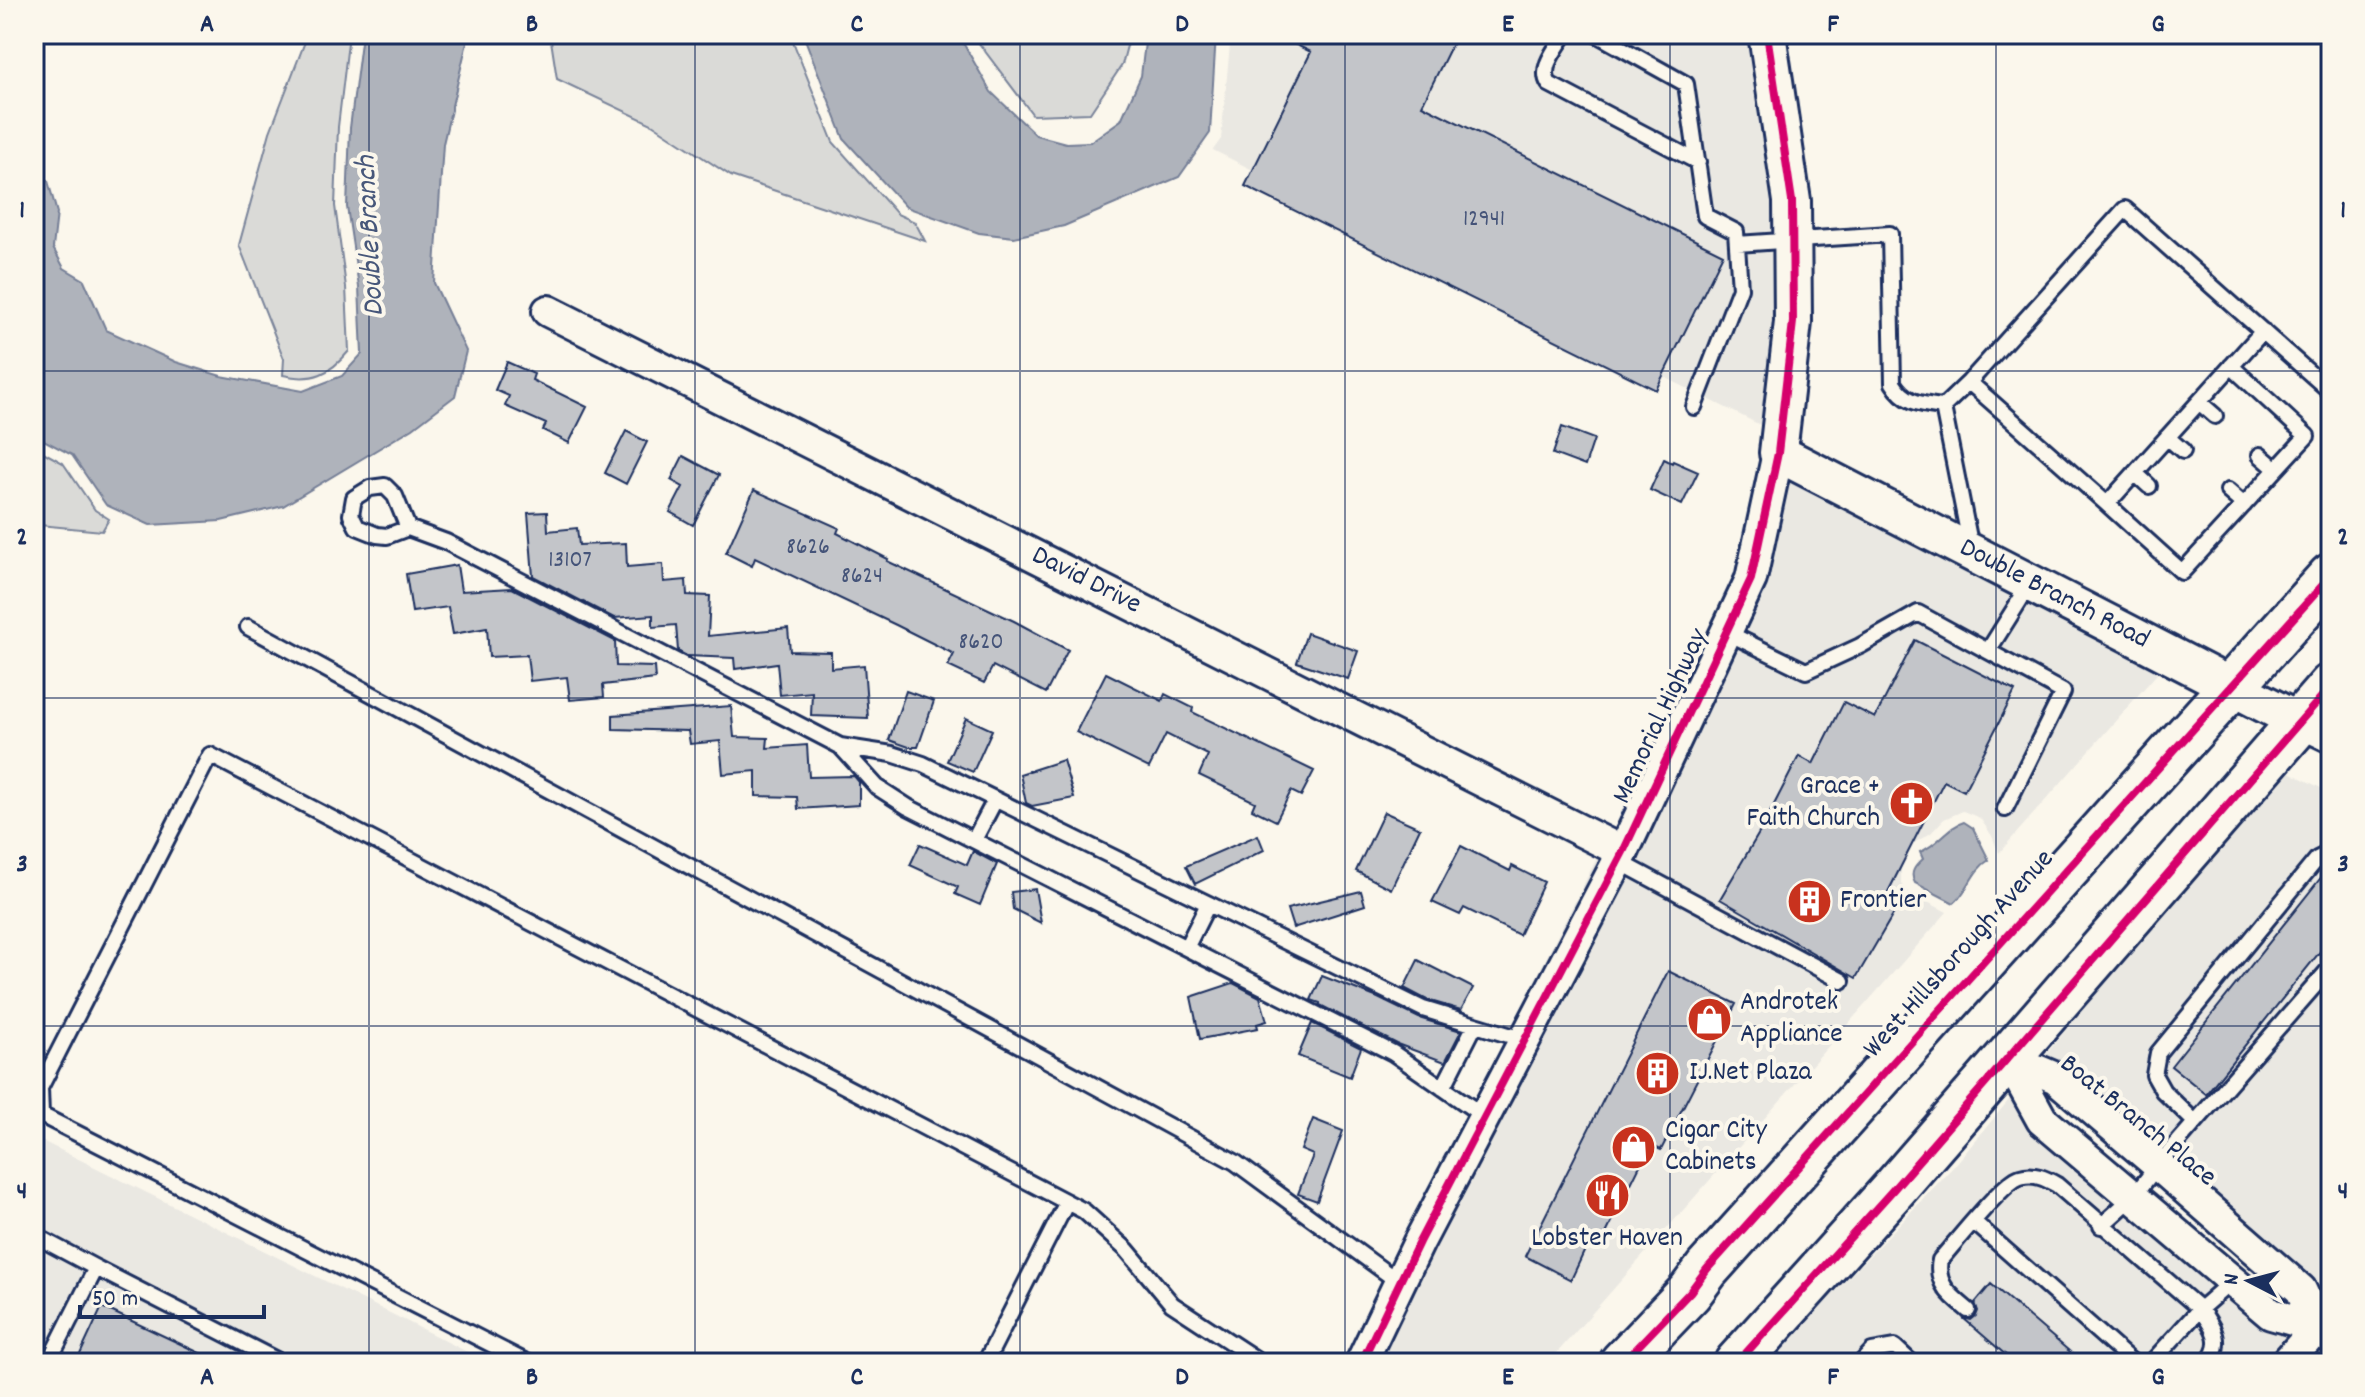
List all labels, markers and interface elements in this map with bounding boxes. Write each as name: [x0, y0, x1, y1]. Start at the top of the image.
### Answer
text: A: [200, 7, 214, 44]
text: B: [526, 7, 538, 44]
text: C: [851, 7, 864, 44]
text: D: [1175, 7, 1189, 44]
text: E: [1502, 7, 1514, 44]
text: F: [1827, 7, 1839, 44]
text: G: [2151, 7, 2165, 44]
water label: Double Branch: [346, 153, 398, 318]
text: 1: [19, 193, 25, 230]
text: 1: [2340, 193, 2346, 230]
house number: 12941: [1463, 203, 1505, 237]
text: 2: [16, 520, 28, 557]
text: 2: [2337, 520, 2349, 557]
street label: Double Branch Road: [1952, 529, 2156, 661]
house number: 8626: [786, 531, 830, 565]
street label: David Drive: [1024, 537, 1147, 626]
house number: 13107: [548, 544, 592, 578]
house number: 8624: [841, 560, 883, 594]
street label: Memorial Highway: [1604, 622, 1720, 811]
house number: 8620: [959, 626, 1003, 660]
place label: Grace + Faith Church: [1746, 768, 1880, 840]
church icon: Grace + Faith Church: [1887, 780, 1935, 828]
street label: West Hillsborough Avenue: [1855, 842, 2065, 1068]
text: 3: [16, 847, 28, 884]
text: 3: [2337, 847, 2349, 884]
building icon: Frontier: [1785, 878, 1833, 926]
place label: Frontier: [1840, 882, 1927, 922]
place label: Androtek Appliance: [1740, 984, 1843, 1056]
shop icon: Androtek Appliance: [1685, 996, 1733, 1044]
street label: Boat Branch Place: [2050, 1046, 2224, 1198]
building icon: IJ.Net Plaza: [1634, 1050, 1682, 1098]
place label: IJ.Net Plaza: [1689, 1054, 1813, 1094]
place label: Cigar City Cabinets: [1665, 1112, 1767, 1184]
shop icon: Cigar City Cabinets: [1610, 1124, 1658, 1172]
restaurant icon: Lobster Haven: [1583, 1172, 1631, 1220]
text: 4: [17, 1174, 27, 1211]
text: 4: [2338, 1174, 2348, 1211]
place label: Lobster Haven: [1531, 1220, 1683, 1260]
north arrow: [2209, 1241, 2289, 1321]
scale bar: [80, 1269, 264, 1319]
text: N: [2217, 1272, 2249, 1286]
text: 50 m: [92, 1283, 138, 1317]
text: A: [200, 1360, 214, 1397]
text: B: [526, 1360, 538, 1397]
text: C: [851, 1360, 864, 1397]
text: D: [1175, 1360, 1189, 1397]
text: E: [1502, 1360, 1514, 1397]
text: F: [1827, 1360, 1839, 1397]
text: G: [2151, 1360, 2165, 1397]

